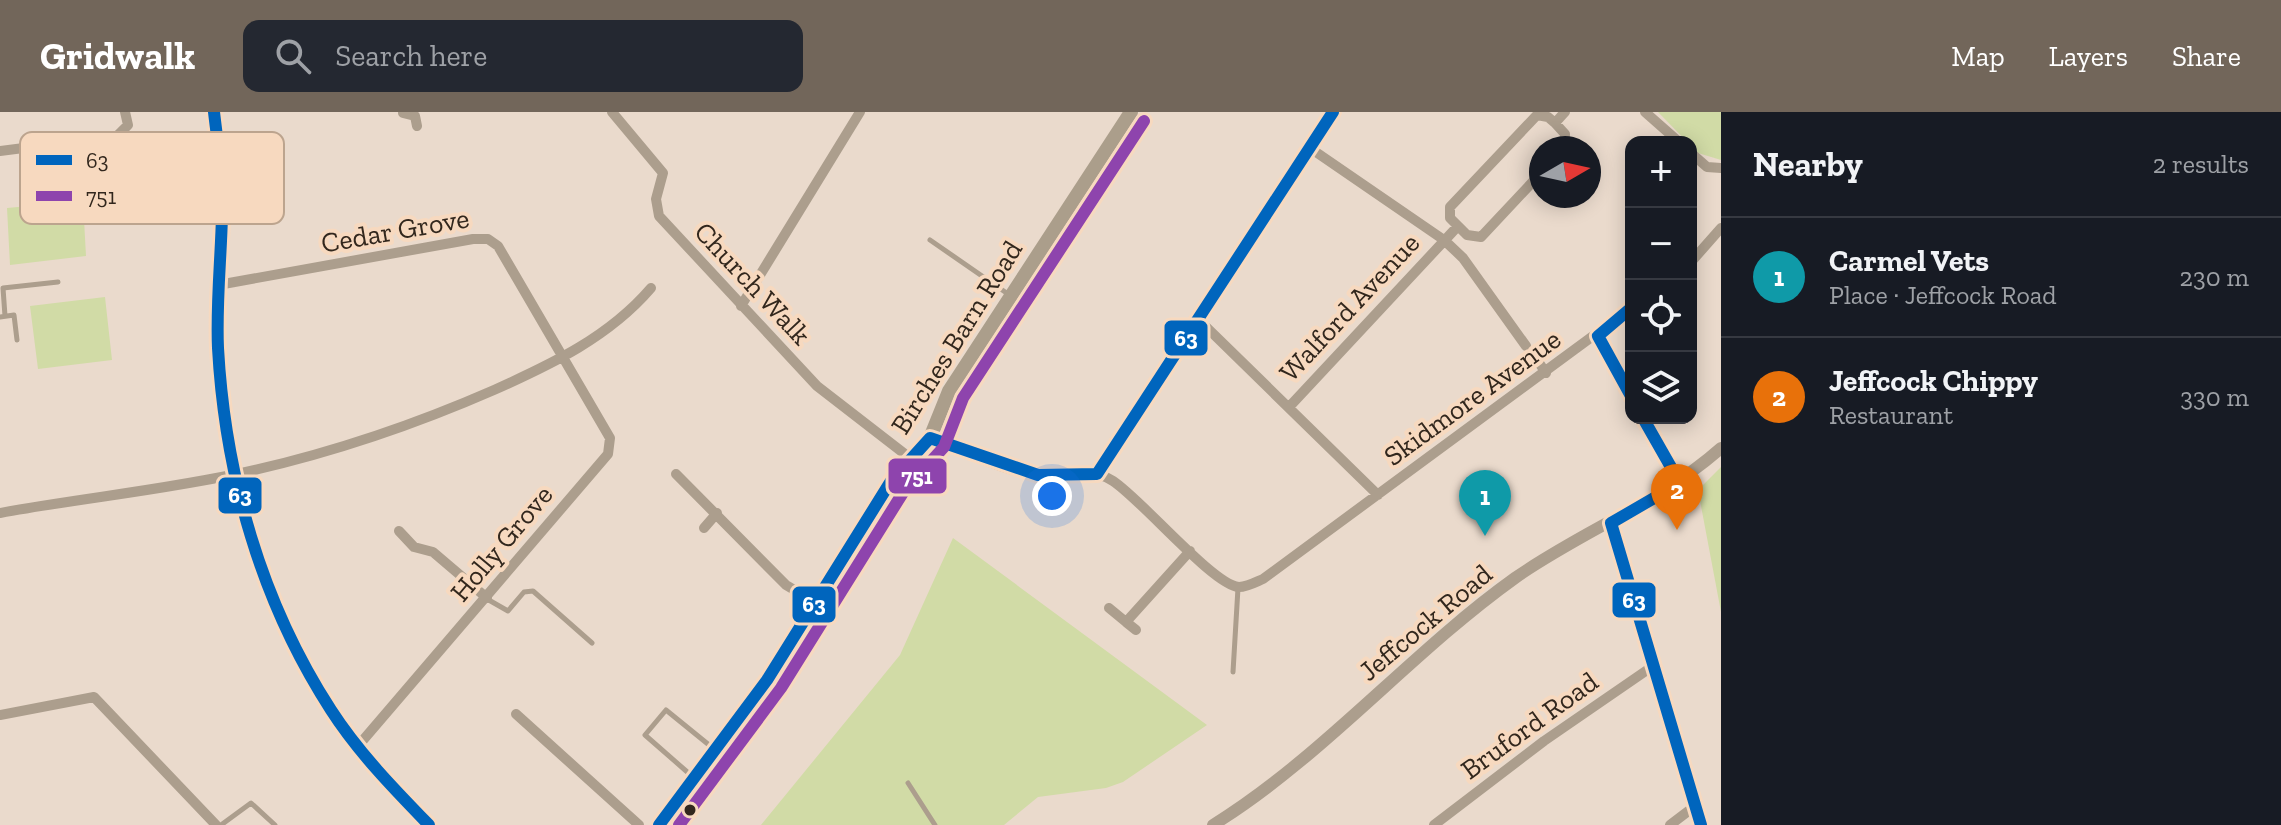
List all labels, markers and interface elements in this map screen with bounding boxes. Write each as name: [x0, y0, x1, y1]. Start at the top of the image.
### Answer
search box: [243, 20, 803, 92]
text: Gridwalk: [40, 33, 195, 79]
icon: search: [271, 34, 315, 78]
text: Search here: [335, 38, 487, 74]
text: Map: [1951, 40, 2005, 73]
text: Layers: [2049, 40, 2128, 73]
text: Share: [2172, 40, 2241, 73]
legend: [20, 132, 284, 224]
north arrow: [1529, 136, 1601, 208]
map controls: [1625, 136, 1697, 424]
button: +: [1625, 136, 1697, 208]
text: Nearby: [1753, 144, 1863, 185]
text: 63: [86, 147, 108, 174]
text: 2 results: [2153, 148, 2249, 180]
text: 751: [86, 183, 117, 210]
street label: Cedar Grove: [318, 201, 472, 260]
button: −: [1625, 208, 1697, 280]
street label: Church Walk: [688, 215, 818, 352]
street label: Walford Avenue: [1272, 226, 1426, 388]
street label: Birches Barn Road: [884, 235, 1029, 440]
text: Carmel Vets: [1829, 243, 1989, 279]
text: 1: [1774, 261, 1784, 293]
text: 230 m: [2180, 261, 2249, 293]
text: Place · Jeffcock Road: [1829, 279, 2057, 311]
button: locate: [1625, 280, 1697, 352]
line badge: 63: [1163, 319, 1209, 357]
street label: Skidmore Avenue: [1377, 322, 1567, 473]
text: 63: [1174, 325, 1198, 352]
button: layers: [1625, 352, 1697, 424]
text: Jeffcock Chippy: [1829, 363, 2038, 399]
text: 2: [1772, 381, 1786, 413]
text: 330 m: [2180, 381, 2249, 413]
text: Restaurant: [1829, 399, 1953, 431]
line badge: 751: [887, 457, 948, 495]
text: 751: [901, 463, 933, 490]
pin: 2: [1651, 464, 1703, 530]
pin: 1: [1459, 470, 1511, 536]
line badge: 63: [217, 476, 263, 515]
your location: [1032, 476, 1072, 516]
street label: Holly Grove: [443, 479, 559, 608]
text: 63: [228, 482, 252, 509]
street label: Jeffcock Road: [1352, 557, 1499, 688]
line badge: 63: [1611, 581, 1657, 619]
line badge: 63: [791, 585, 837, 624]
text: 63: [1622, 587, 1646, 614]
text: 63: [802, 591, 826, 618]
street label: Bruford Road: [1454, 665, 1604, 786]
unlabelled marker: [682, 802, 698, 818]

